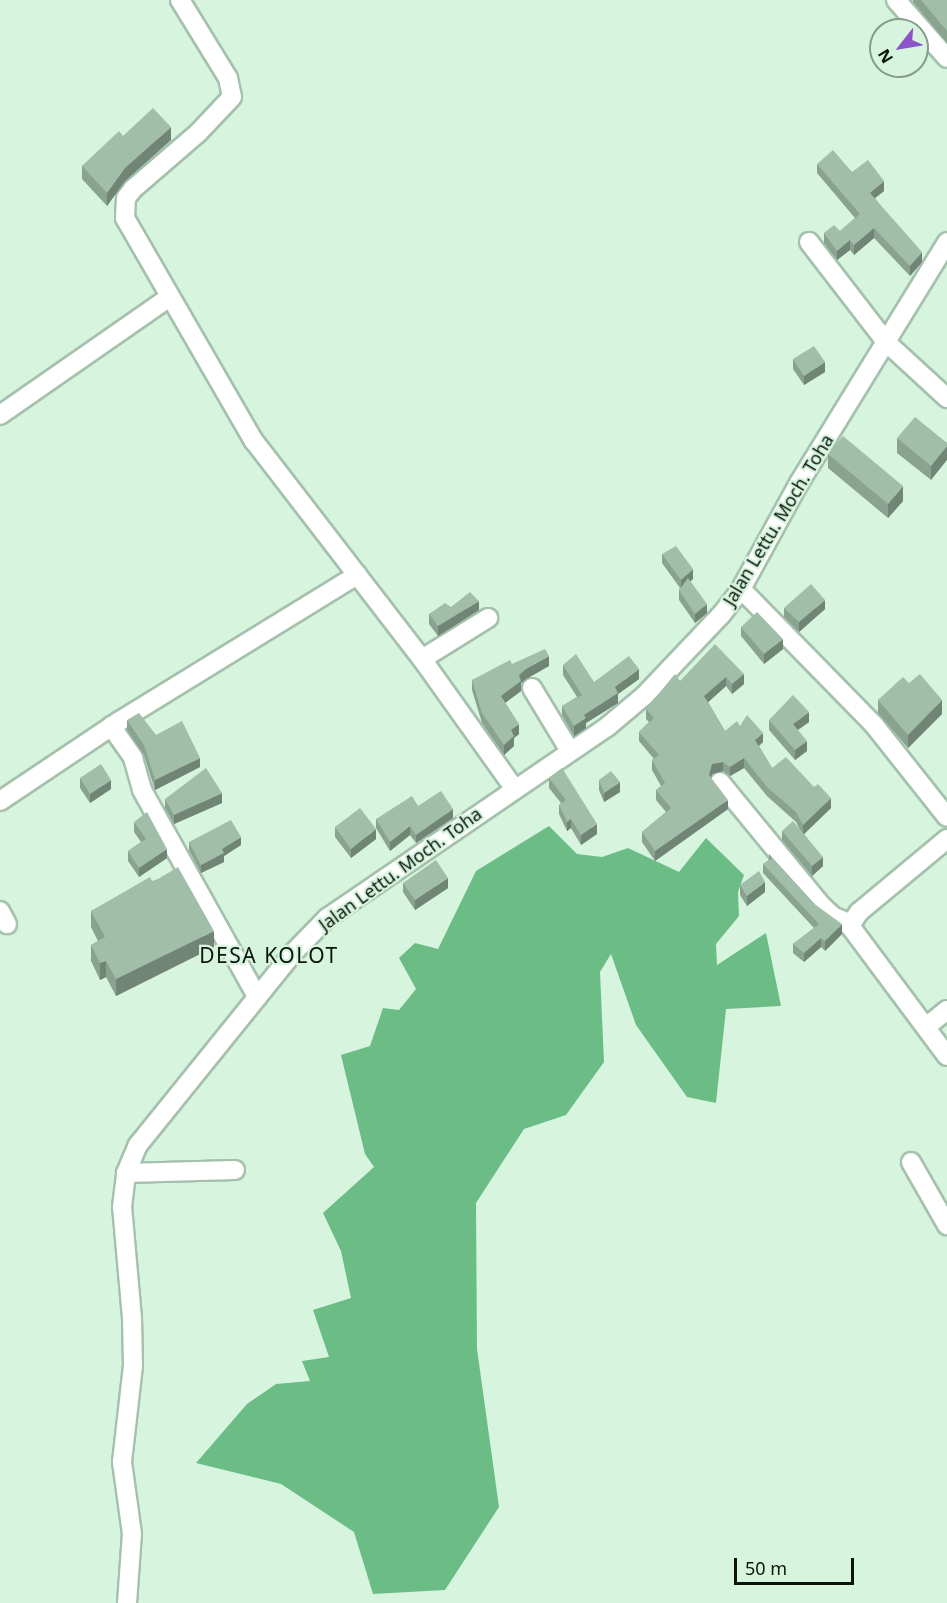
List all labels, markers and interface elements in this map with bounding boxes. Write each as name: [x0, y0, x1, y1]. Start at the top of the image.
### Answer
north arrow: [869, 18, 929, 78]
text: N: [873, 45, 898, 67]
street label: Jalan Lettu. Moch. Toha: [718, 430, 838, 610]
street label: Jalan Lettu. Moch. Toha: [314, 803, 486, 935]
district label: DESA KOLOT: [199, 942, 339, 968]
scale bar: [737, 1546, 857, 1584]
text: 50 m: [745, 1556, 787, 1580]

